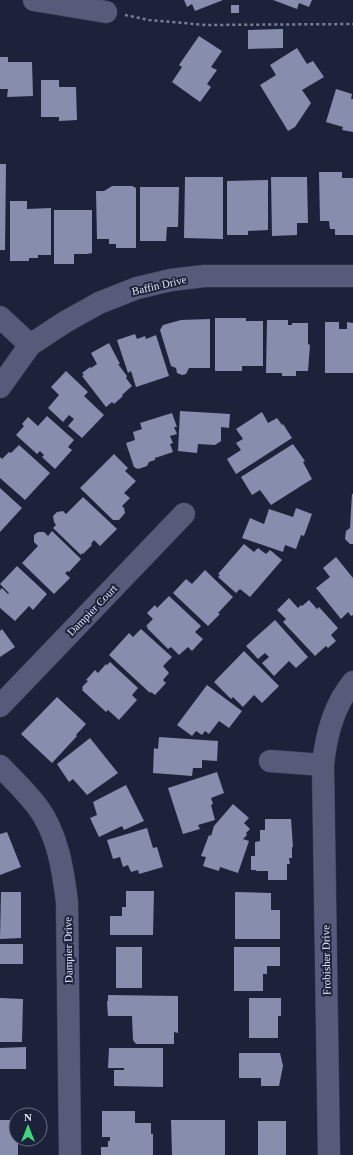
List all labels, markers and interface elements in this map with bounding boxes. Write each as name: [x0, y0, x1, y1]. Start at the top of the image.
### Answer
street label: Baffin Drive: [131, 273, 188, 297]
street label: Dampier Court: [65, 582, 119, 638]
street label: Dampier Drive: [61, 917, 75, 983]
street label: Frobisher Drive: [319, 925, 333, 995]
north arrow: [8, 1107, 48, 1147]
text: N: [24, 1111, 32, 1123]

